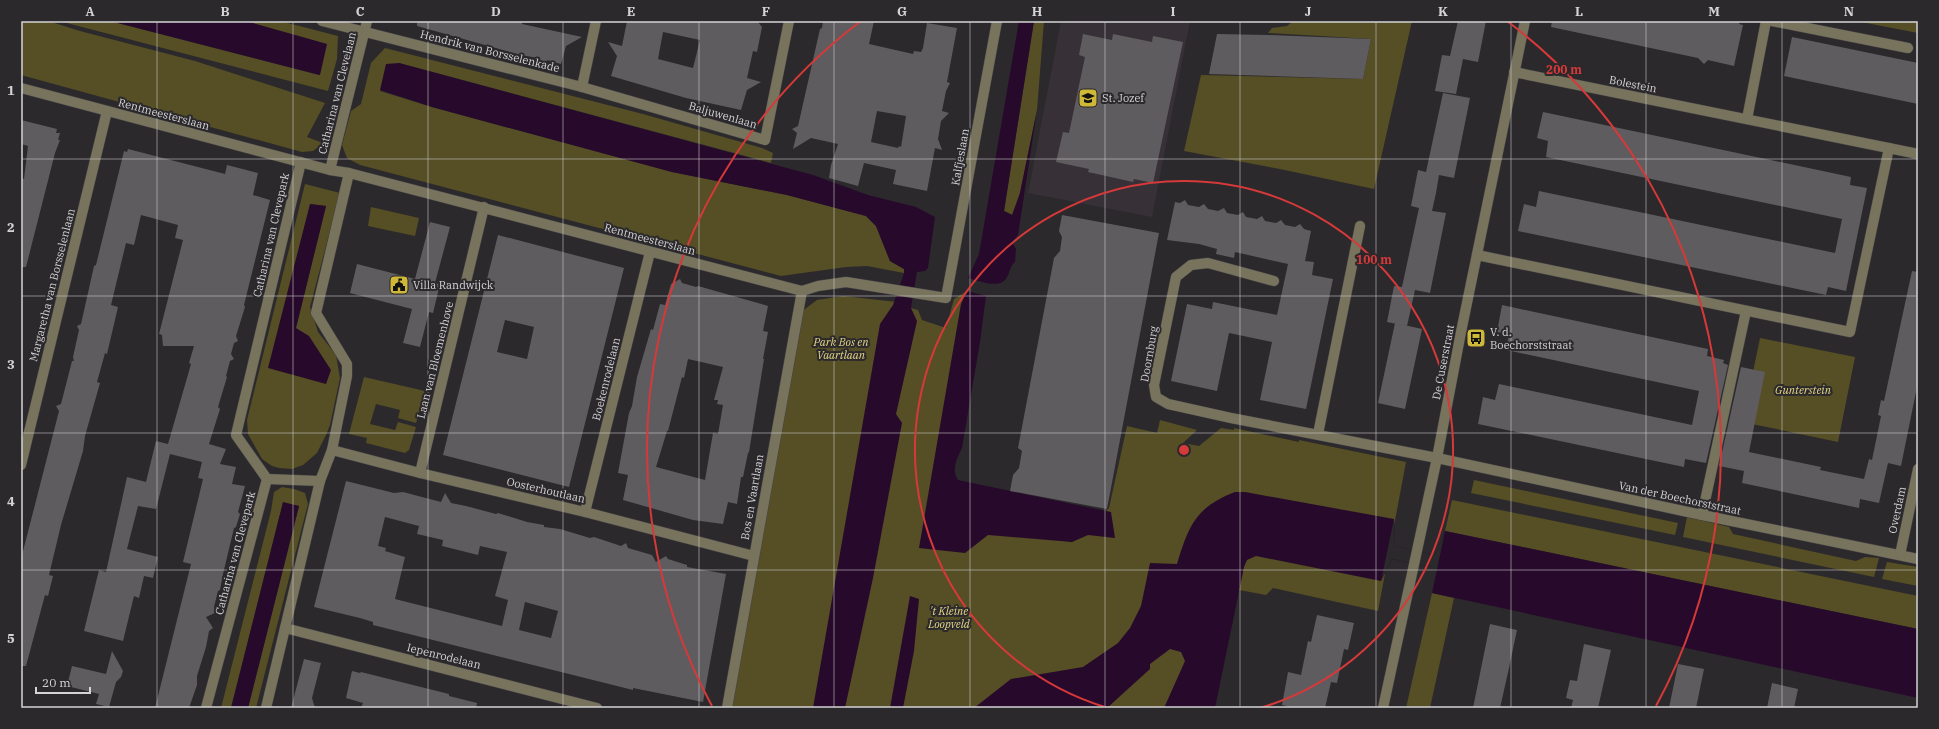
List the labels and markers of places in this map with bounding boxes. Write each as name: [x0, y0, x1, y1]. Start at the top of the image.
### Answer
school or university icon: St. Jozef: [1077, 87, 1099, 109]
place label: St. Jozef: [1102, 91, 1145, 105]
public building icon: Villa Randwijck: [388, 274, 410, 296]
place label: Villa Randwijck: [413, 278, 494, 292]
place label: V. d. Boechorststraat: [1490, 325, 1572, 352]
bus stop icon: V. d. Boechorststraat: [1465, 327, 1487, 349]
centre of rings: [1177, 443, 1191, 457]

